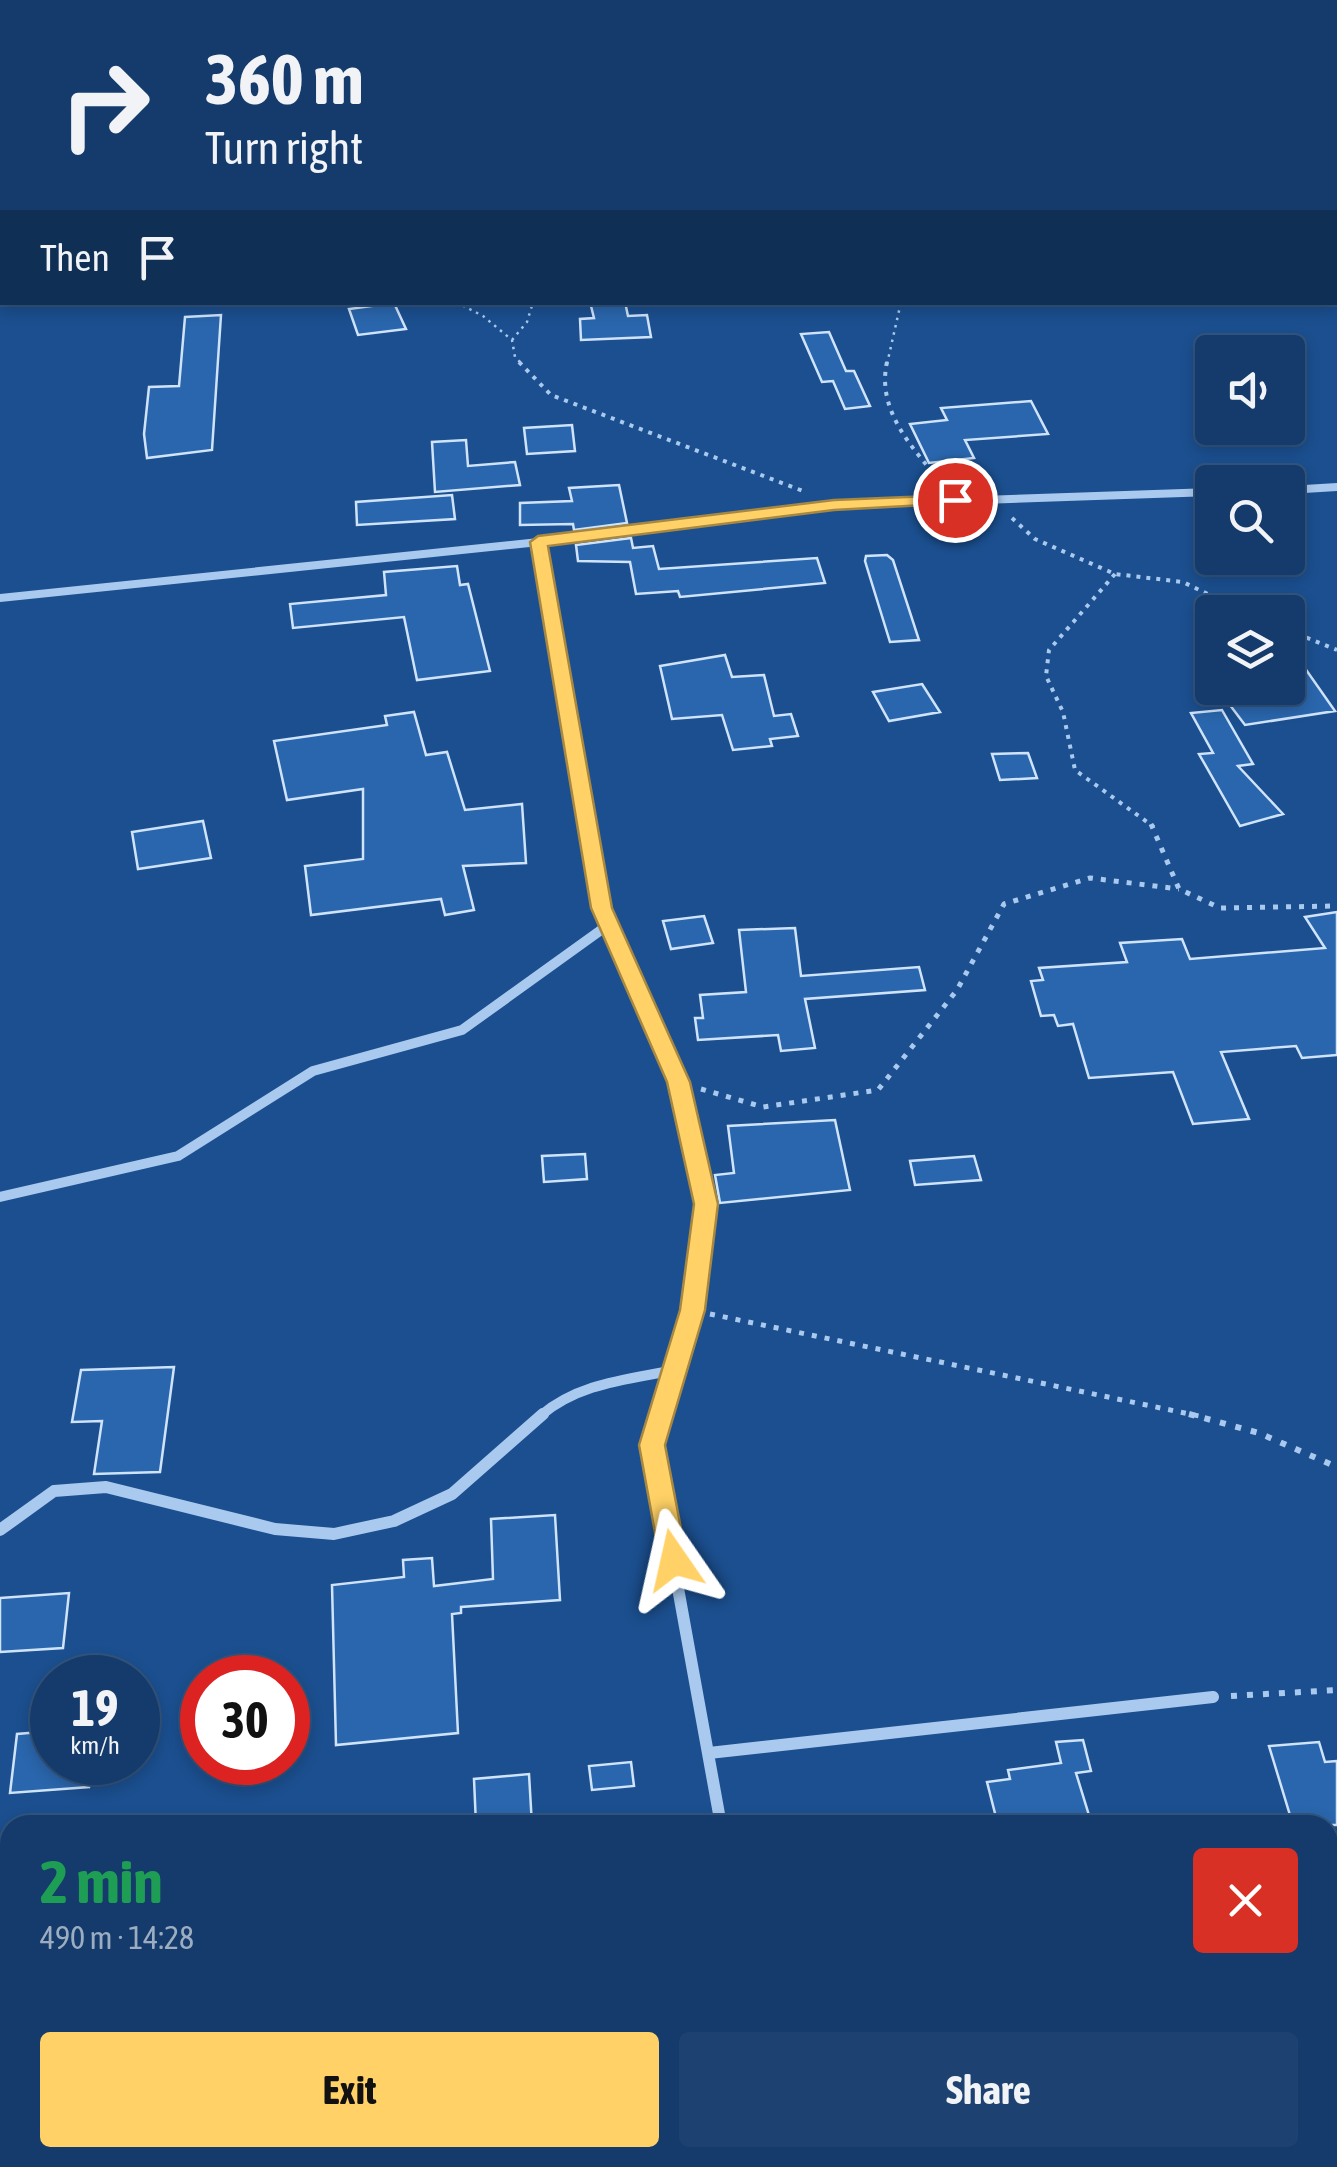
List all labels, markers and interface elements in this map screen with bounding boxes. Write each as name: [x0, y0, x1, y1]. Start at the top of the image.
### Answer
text: 360 m: [205, 39, 364, 119]
icon: right: [40, 40, 170, 170]
text: Turn right: [205, 122, 363, 174]
icon: arrive: [130, 230, 185, 285]
text: Then: [40, 236, 110, 279]
map controls: [1195, 335, 1305, 705]
button: sound: [1195, 335, 1305, 445]
pin: [913, 458, 998, 543]
button: search: [1195, 465, 1305, 575]
icon: arrive: [928, 473, 983, 528]
button: layers: [1195, 595, 1305, 705]
position arrow: [622, 1508, 726, 1612]
speed limit sign: 30: [180, 1655, 310, 1785]
text: 19: [71, 1679, 118, 1737]
text: km/h: [70, 1731, 120, 1759]
text: 2 min: [40, 1847, 163, 1916]
button: close: [1193, 1848, 1298, 1953]
text: 490 m · 14:28: [40, 1919, 194, 1956]
button: Exit: [40, 2032, 659, 2147]
button: Share: [679, 2032, 1298, 2147]

